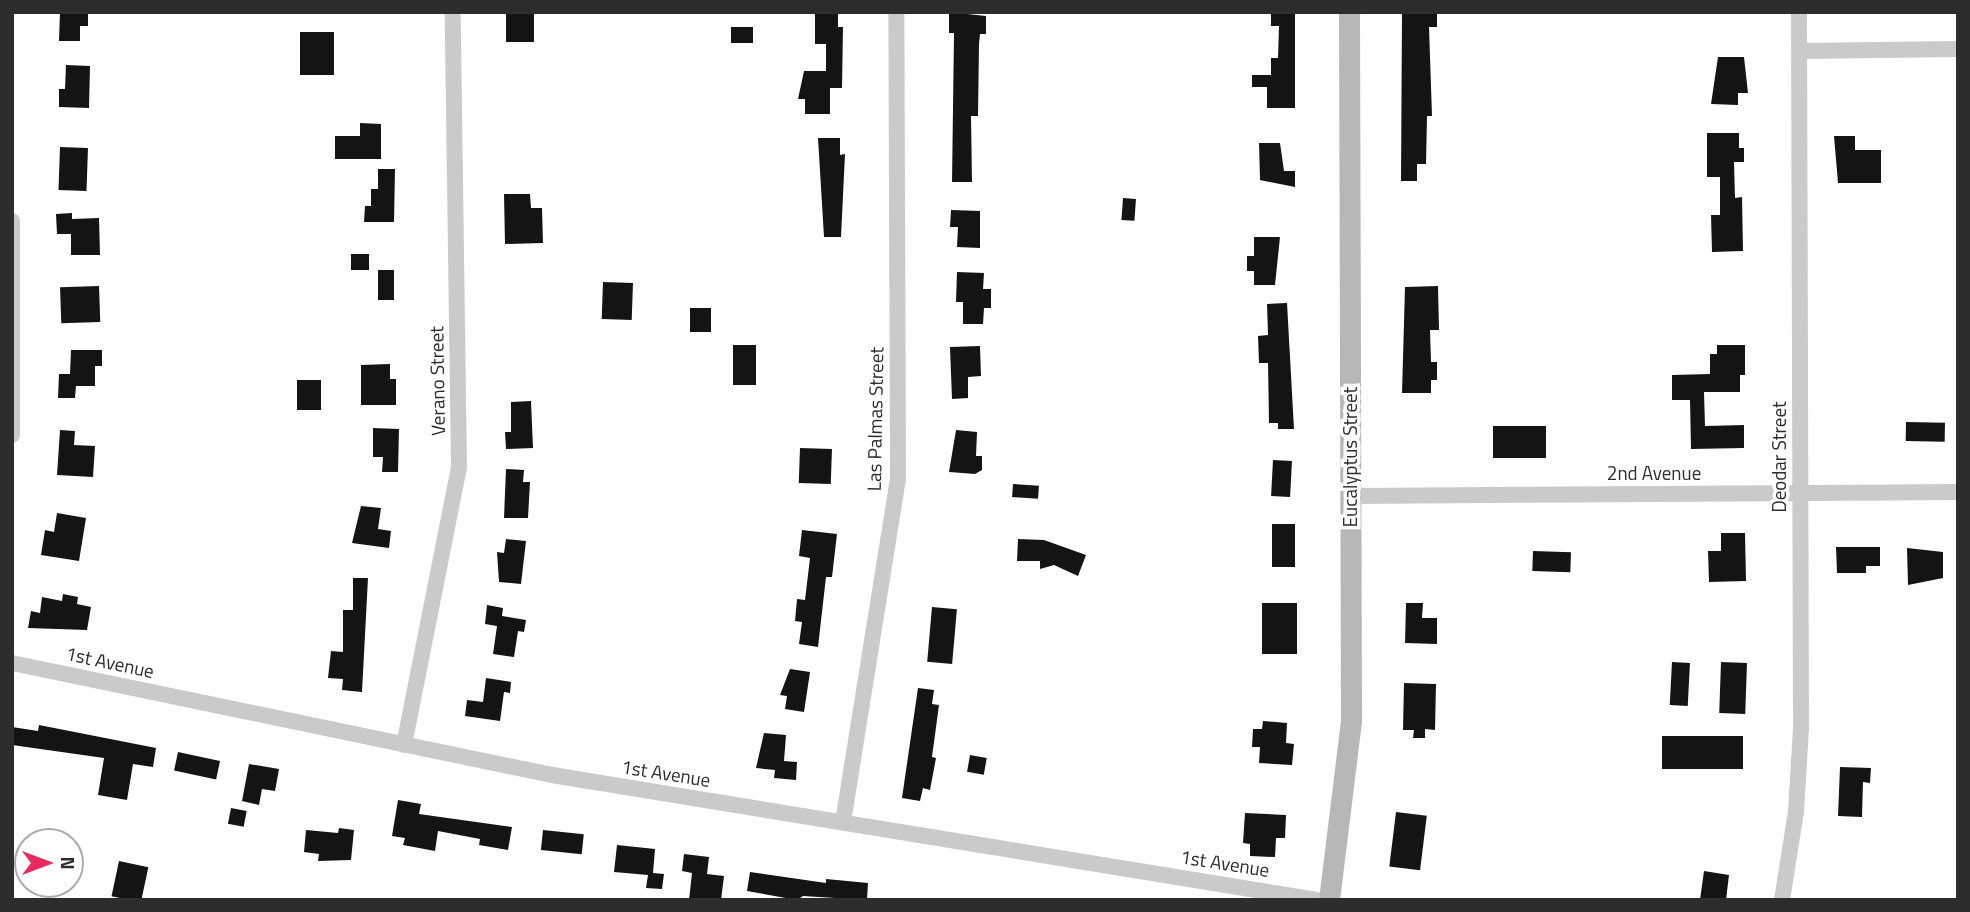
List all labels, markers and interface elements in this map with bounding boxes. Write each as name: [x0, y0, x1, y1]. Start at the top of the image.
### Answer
street label: Verano Street: [425, 326, 449, 436]
street label: Las Palmas Street: [862, 347, 888, 491]
street label: Eucalyptus Street: [1339, 387, 1361, 527]
street label: Deodar Street: [1768, 401, 1790, 513]
street label: 2nd Avenue: [1607, 462, 1701, 484]
street label: 1st Avenue: [64, 642, 156, 682]
street label: 1st Avenue: [620, 755, 712, 791]
north arrow: [14, 828, 84, 898]
street label: 1st Avenue: [1179, 845, 1271, 881]
text: N: [54, 856, 83, 870]

